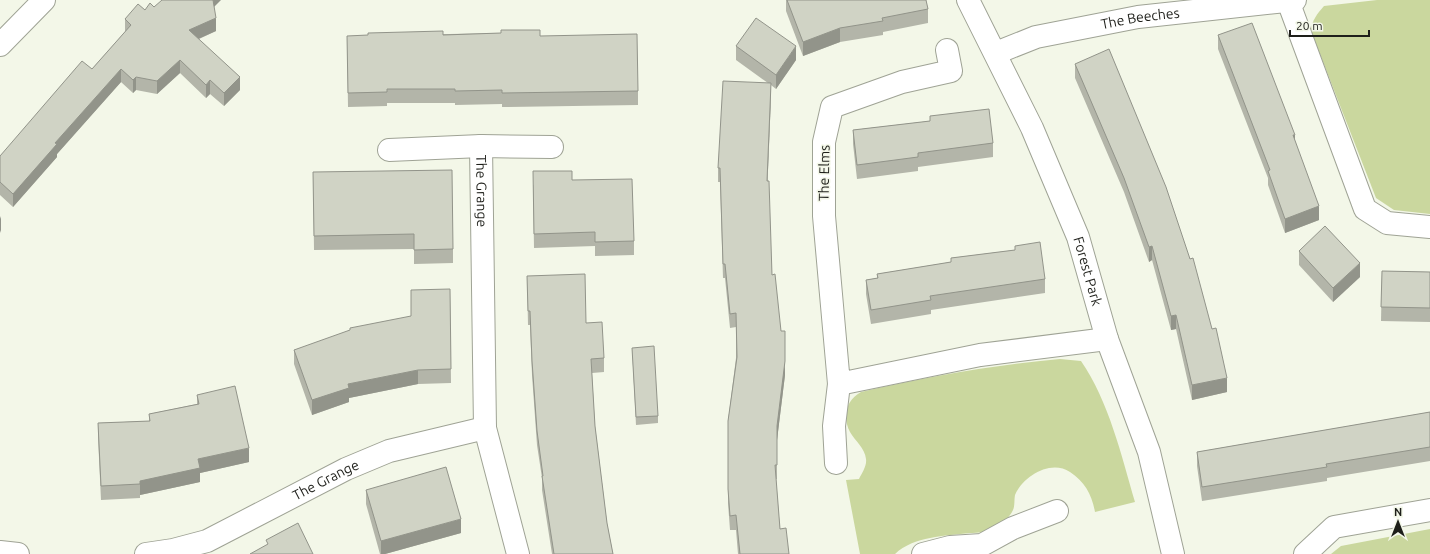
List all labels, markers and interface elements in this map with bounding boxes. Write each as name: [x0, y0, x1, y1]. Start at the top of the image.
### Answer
street label: The Beeches: [1099, 5, 1180, 32]
scale bar: [1290, 12, 1369, 38]
text: 20 m: [1296, 19, 1323, 32]
street label: The Elms: [816, 145, 832, 201]
street label: The Grange: [473, 155, 490, 227]
street label: Forest Park: [1070, 235, 1105, 308]
street label: The Grange: [290, 457, 361, 503]
north arrow: [1378, 502, 1418, 542]
text: N: [1394, 506, 1402, 518]

